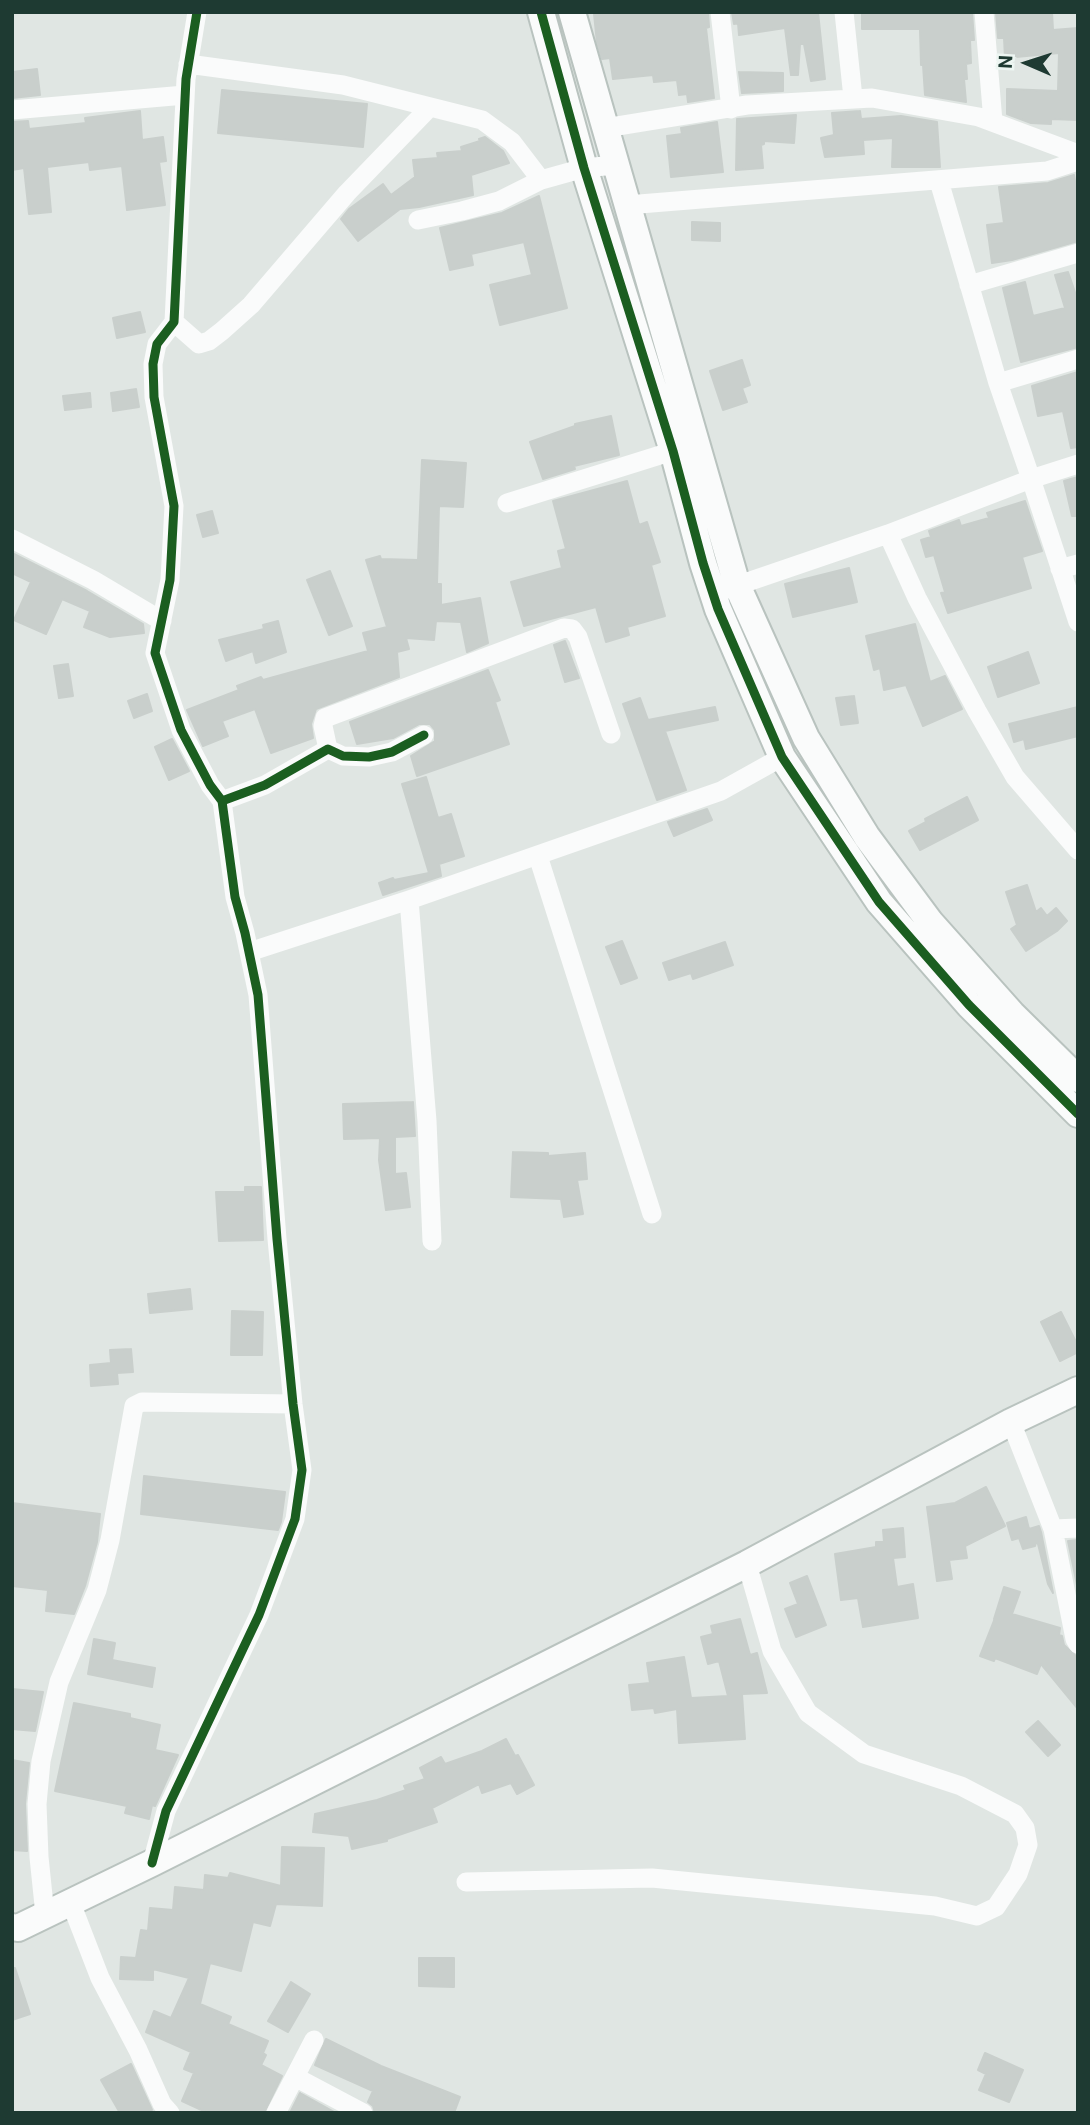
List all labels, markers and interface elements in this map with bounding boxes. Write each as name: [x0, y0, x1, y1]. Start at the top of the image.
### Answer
north arrow: [992, 28, 1062, 98]
text: N: [994, 55, 1017, 69]

